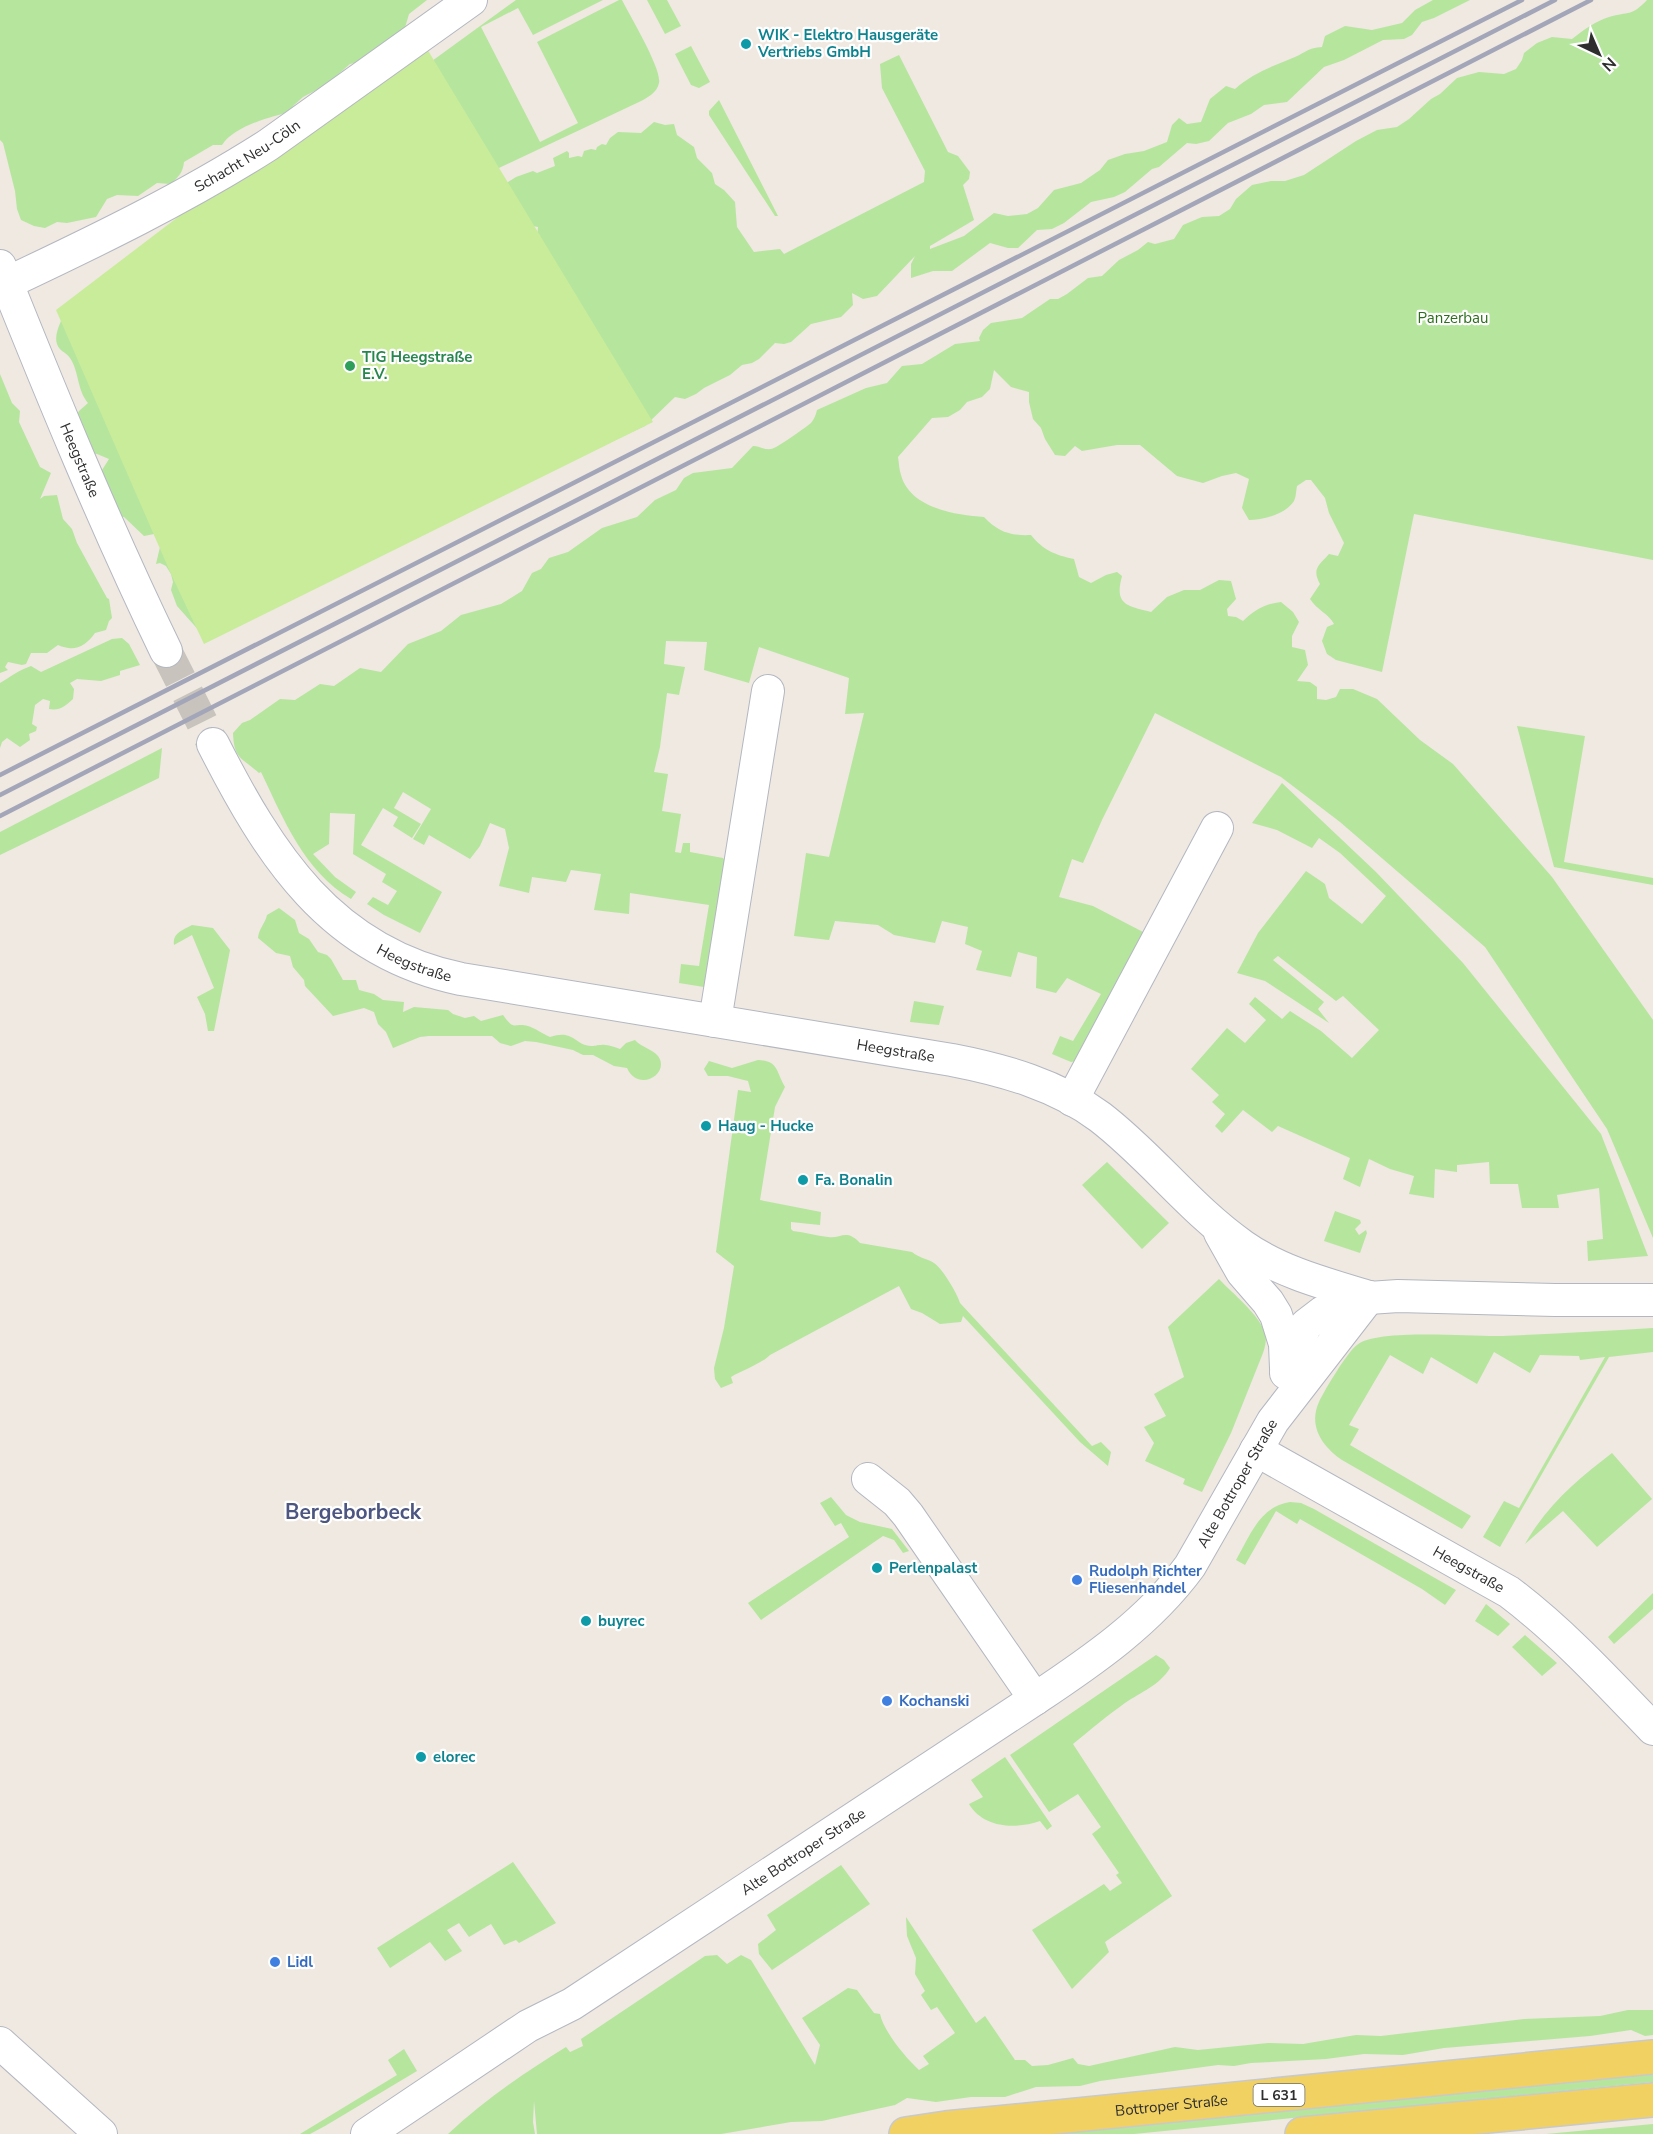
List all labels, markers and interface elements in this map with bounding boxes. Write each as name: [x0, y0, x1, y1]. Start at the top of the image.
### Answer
north arrow: [1569, 24, 1629, 84]
place label: WIK - Elektro Hausgeräte Vertriebs GmbH: [757, 25, 938, 62]
marker: WIK - Elektro Hausgeräte Vertriebs GmbH: [739, 37, 753, 51]
text: N: [1597, 52, 1621, 76]
street label: Schacht Neu-Cöln: [191, 115, 304, 197]
park label: Panzerbau: [1418, 308, 1488, 328]
place label: TIG Heegstraße E.V.: [362, 347, 472, 384]
marker: TIG Heegstraße E.V.: [343, 359, 357, 373]
street label: Heegstraße: [55, 420, 105, 501]
street label: Heegstraße: [373, 939, 454, 987]
street label: Heegstraße: [855, 1034, 936, 1067]
place label: Haug - Hucke: [718, 1116, 814, 1136]
marker: Haug - Hucke: [699, 1119, 713, 1133]
place label: Fa. Bonalin: [815, 1170, 892, 1190]
marker: Fa. Bonalin: [796, 1173, 810, 1187]
street label: Alte Bottroper Straße: [1192, 1415, 1282, 1552]
district label: Bergeborbeck: [285, 1498, 422, 1526]
street label: Heegstraße: [1429, 1541, 1508, 1598]
place label: Perlenpalast: [889, 1558, 977, 1578]
marker: Perlenpalast: [870, 1561, 884, 1575]
place label: Rudolph Richter Fliesenhandel: [1089, 1561, 1202, 1598]
marker: Rudolph Richter Fliesenhandel: [1070, 1573, 1084, 1587]
place label: buyrec: [598, 1611, 645, 1631]
marker: buyrec: [579, 1614, 593, 1628]
place label: Kochanski: [899, 1691, 969, 1711]
marker: Kochanski: [880, 1694, 894, 1708]
place label: elorec: [433, 1747, 475, 1767]
marker: elorec: [414, 1750, 428, 1764]
street label: Alte Bottroper Straße: [737, 1803, 870, 1900]
place label: Lidl: [287, 1952, 313, 1972]
marker: Lidl: [268, 1955, 282, 1969]
road number: L 631: [1254, 2084, 1304, 2106]
street label: Bottroper Straße: [1114, 2090, 1229, 2121]

